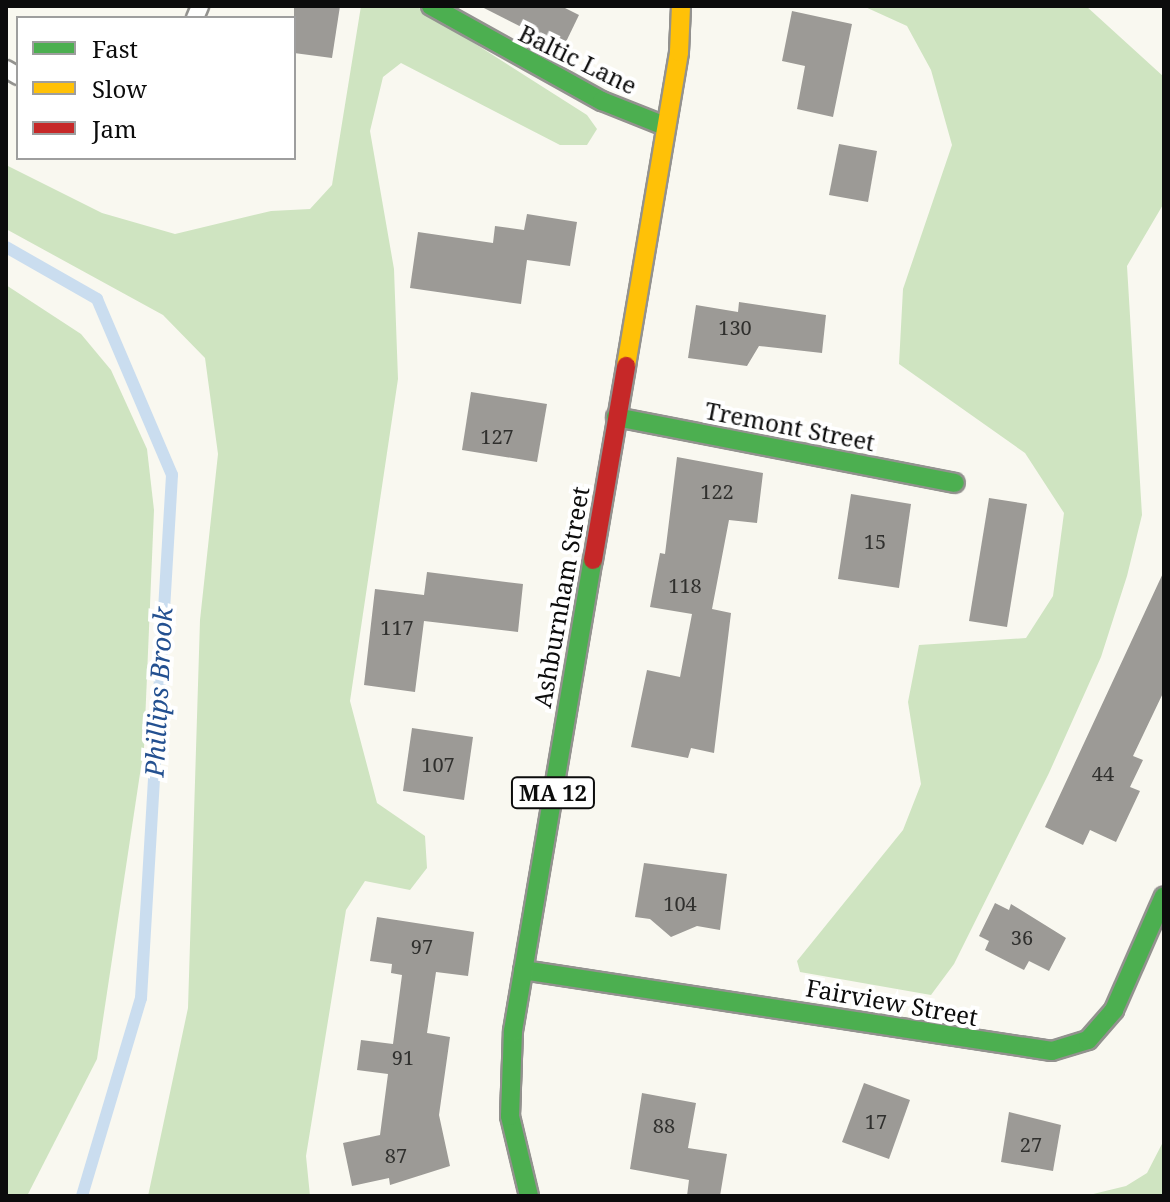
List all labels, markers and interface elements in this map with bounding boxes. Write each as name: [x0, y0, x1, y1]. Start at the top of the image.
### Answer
legend: [16, 16, 296, 160]
street label: Baltic Lane: [514, 18, 642, 100]
text: Fast: [92, 32, 138, 65]
text: Slow: [92, 72, 147, 105]
text: Jam: [92, 112, 137, 145]
house number: 130: [718, 315, 752, 339]
street label: Tremont Street: [703, 395, 877, 457]
house number: 127: [480, 424, 514, 448]
house number: 122: [700, 479, 734, 503]
street label: Ashburnham Street: [527, 484, 595, 710]
house number: 15: [864, 529, 886, 553]
house number: 118: [668, 573, 702, 597]
water label: Phillips Brook: [139, 606, 179, 778]
house number: 117: [380, 615, 414, 639]
house number: 107: [421, 752, 455, 776]
house number: 44: [1092, 761, 1114, 785]
road number: MA 12: [509, 775, 597, 811]
house number: 104: [663, 891, 697, 915]
house number: 36: [1011, 925, 1033, 949]
house number: 97: [411, 934, 433, 958]
street label: Fairview Street: [804, 973, 980, 1031]
house number: 91: [392, 1045, 414, 1069]
house number: 17: [865, 1109, 887, 1133]
house number: 88: [653, 1113, 675, 1137]
house number: 27: [1020, 1132, 1042, 1156]
house number: 87: [385, 1143, 407, 1167]

